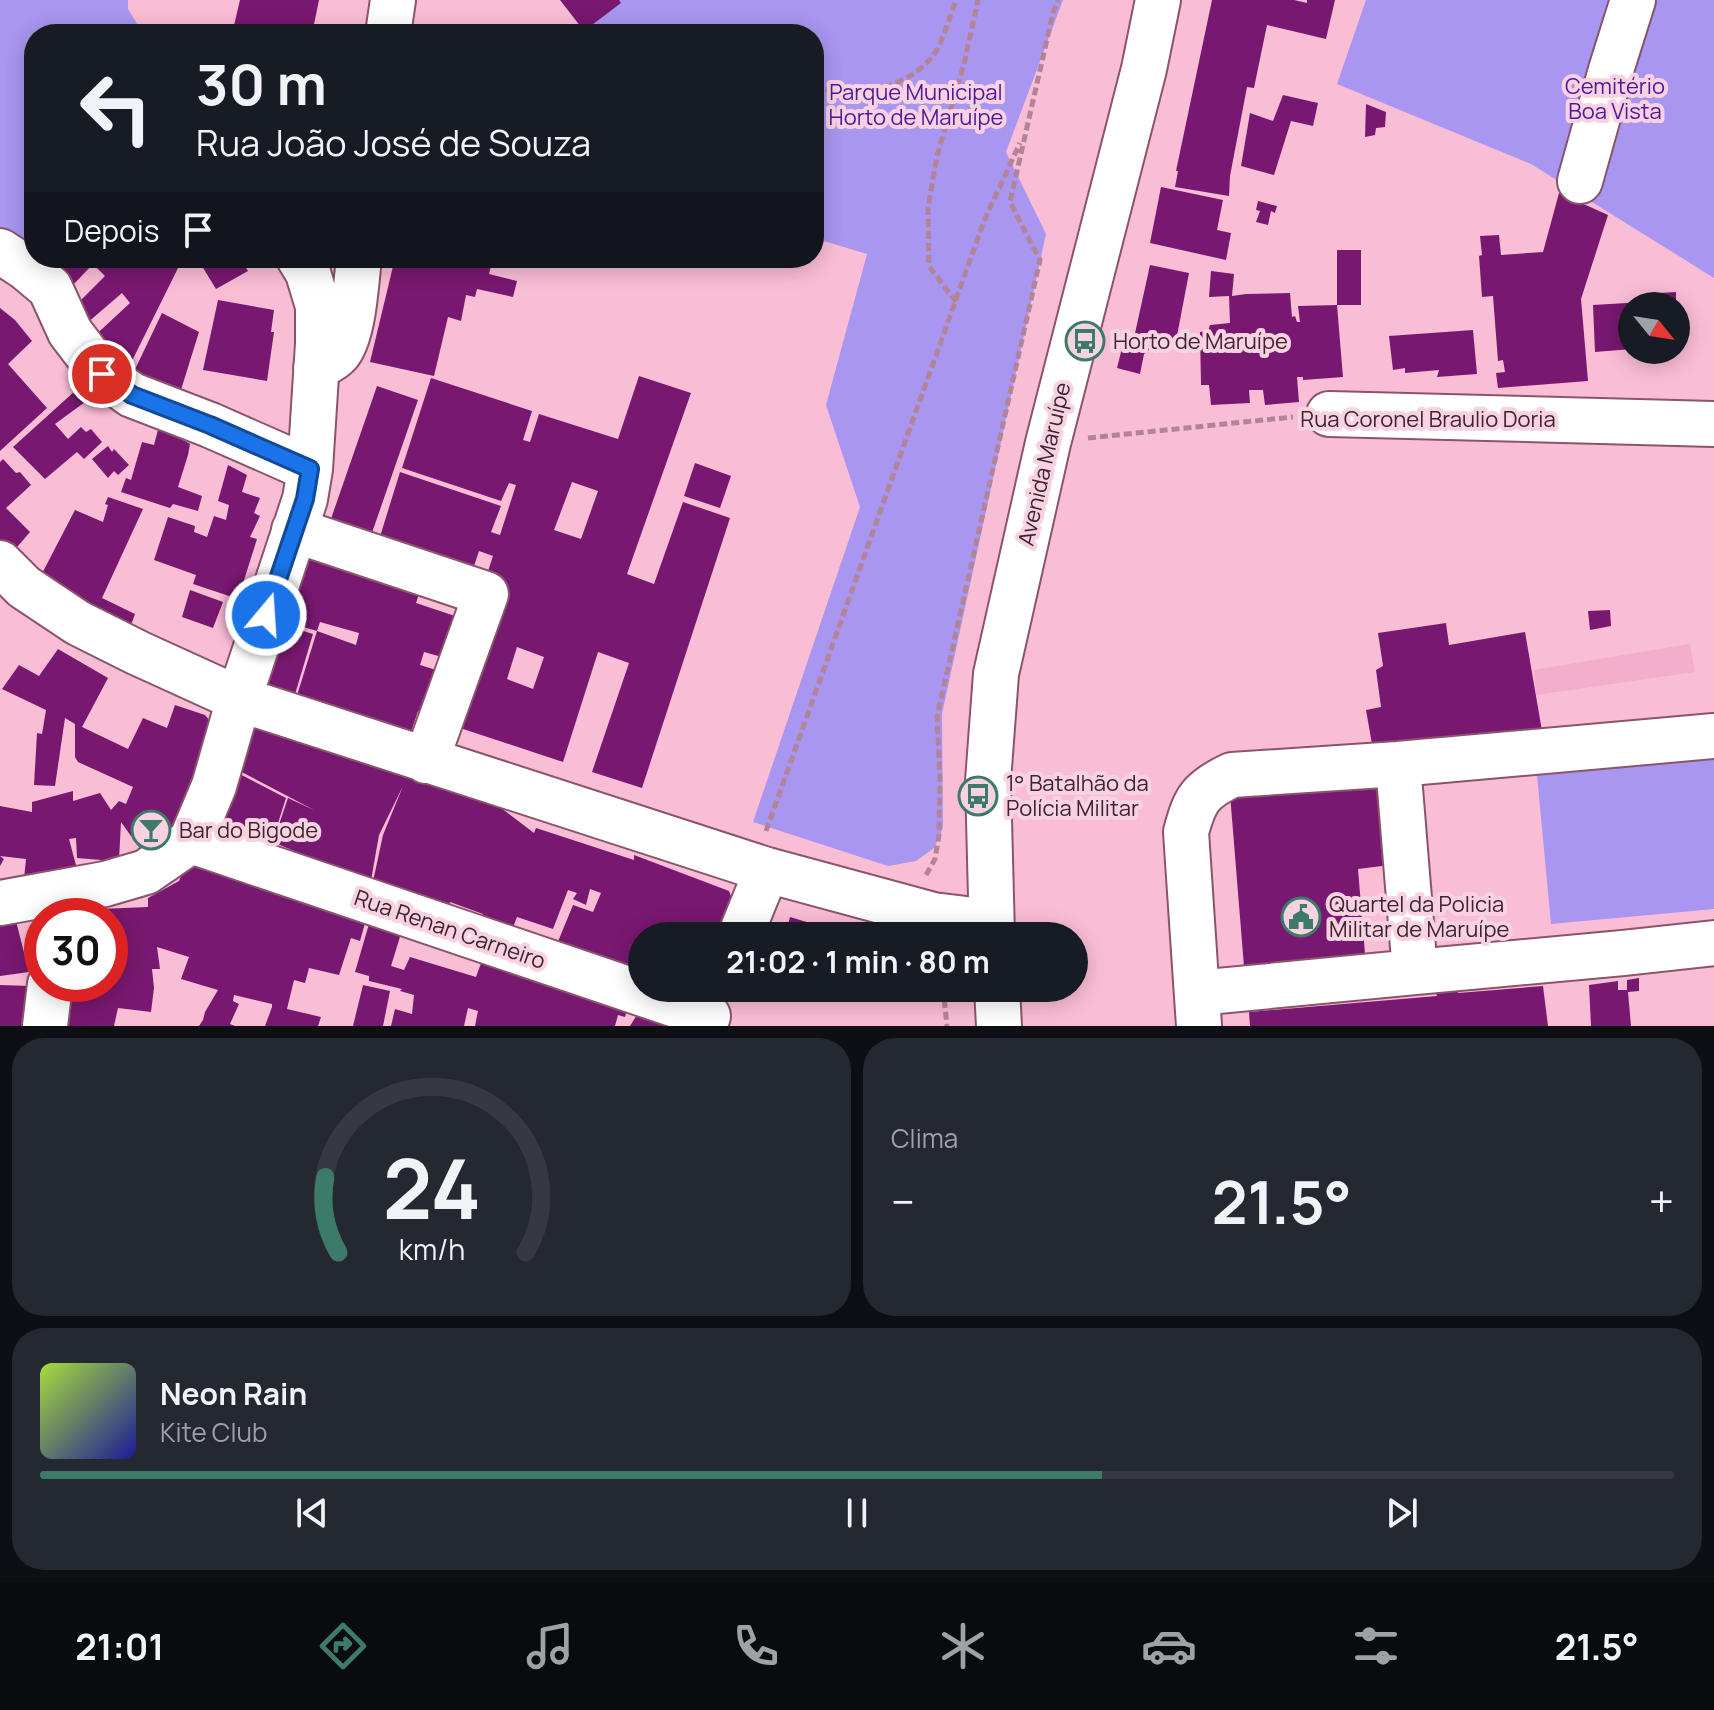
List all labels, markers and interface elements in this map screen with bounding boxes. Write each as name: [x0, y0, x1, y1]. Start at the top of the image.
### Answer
text: 30 m: [196, 45, 327, 122]
icon: left: [64, 56, 168, 160]
park label: Cemitério Boa Vista: [1565, 71, 1665, 126]
park label: Parque Municipal Horto de Maruípe: [829, 77, 1004, 132]
text: Rua João José de Souza: [196, 118, 591, 167]
icon: arrive: [176, 208, 220, 252]
text: Depois: [64, 210, 160, 251]
north arrow: [1618, 292, 1690, 364]
map controls: [1618, 292, 1690, 364]
bus stop icon: Horto de Maruípe: [1064, 320, 1106, 362]
place label: Horto de Maruípe: [1113, 326, 1288, 356]
pin: [68, 340, 136, 408]
icon: arrive: [80, 352, 124, 396]
street label: Avenida Maruípe: [1011, 379, 1077, 549]
street label: Rua Coronel Braulio Doria: [1300, 404, 1556, 434]
position arrow: [224, 573, 308, 657]
place label: 1° Batalhão da Polícia Militar: [1006, 768, 1149, 823]
bus stop icon: 1° Batalhão da Polícia Militar: [957, 775, 999, 817]
bar icon: Bar do Bigode: [130, 809, 172, 851]
place label: Bar do Bigode: [179, 815, 318, 845]
street label: Rua Renan Carneiro: [350, 882, 550, 976]
place label: Quartel da Policia Militar de Maruípe: [1329, 889, 1509, 944]
public building icon: Quartel da Policia Militar de Maruípe: [1280, 896, 1322, 938]
speed limit sign: 30: [24, 898, 128, 1002]
text: 21:02 · 1 min · 80 m: [726, 941, 990, 982]
text: Clima: [891, 1120, 958, 1156]
text: 24: [382, 1130, 481, 1244]
text: 21.5°: [1212, 1160, 1352, 1242]
text: −: [891, 1171, 915, 1231]
text: +: [1649, 1171, 1674, 1231]
text: km/h: [398, 1230, 465, 1269]
text: Neon Rain: [160, 1373, 307, 1414]
text: Kite Club: [160, 1414, 267, 1450]
icon: previous: [290, 1491, 334, 1535]
icon: pause: [835, 1491, 879, 1535]
icon: next: [1380, 1491, 1424, 1535]
icon: directions: [315, 1618, 371, 1674]
icon: music: [522, 1618, 578, 1674]
icon: phone: [728, 1618, 784, 1674]
icon: climate: [935, 1618, 991, 1674]
icon: car: [1141, 1618, 1197, 1674]
icon: filters: [1348, 1618, 1404, 1674]
text: 21:01: [75, 1622, 164, 1671]
text: 21.5°: [1555, 1622, 1639, 1671]

